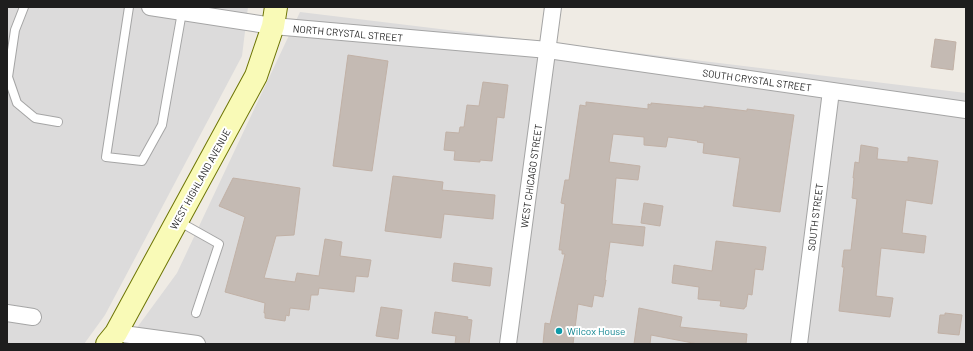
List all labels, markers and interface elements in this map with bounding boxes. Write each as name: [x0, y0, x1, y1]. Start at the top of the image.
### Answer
street label: NORTH CRYSTAL STREET: [292, 22, 404, 44]
street label: SOUTH CRYSTAL STREET: [702, 66, 813, 94]
street label: WEST CHICAGO STREET: [518, 123, 544, 229]
street label: WEST HIGHLAND AVENUE: [167, 126, 233, 232]
street label: SOUTH STREET: [805, 182, 825, 251]
place label: Wilcox House: [567, 325, 625, 337]
marker: Wilcox House: [554, 326, 564, 336]

